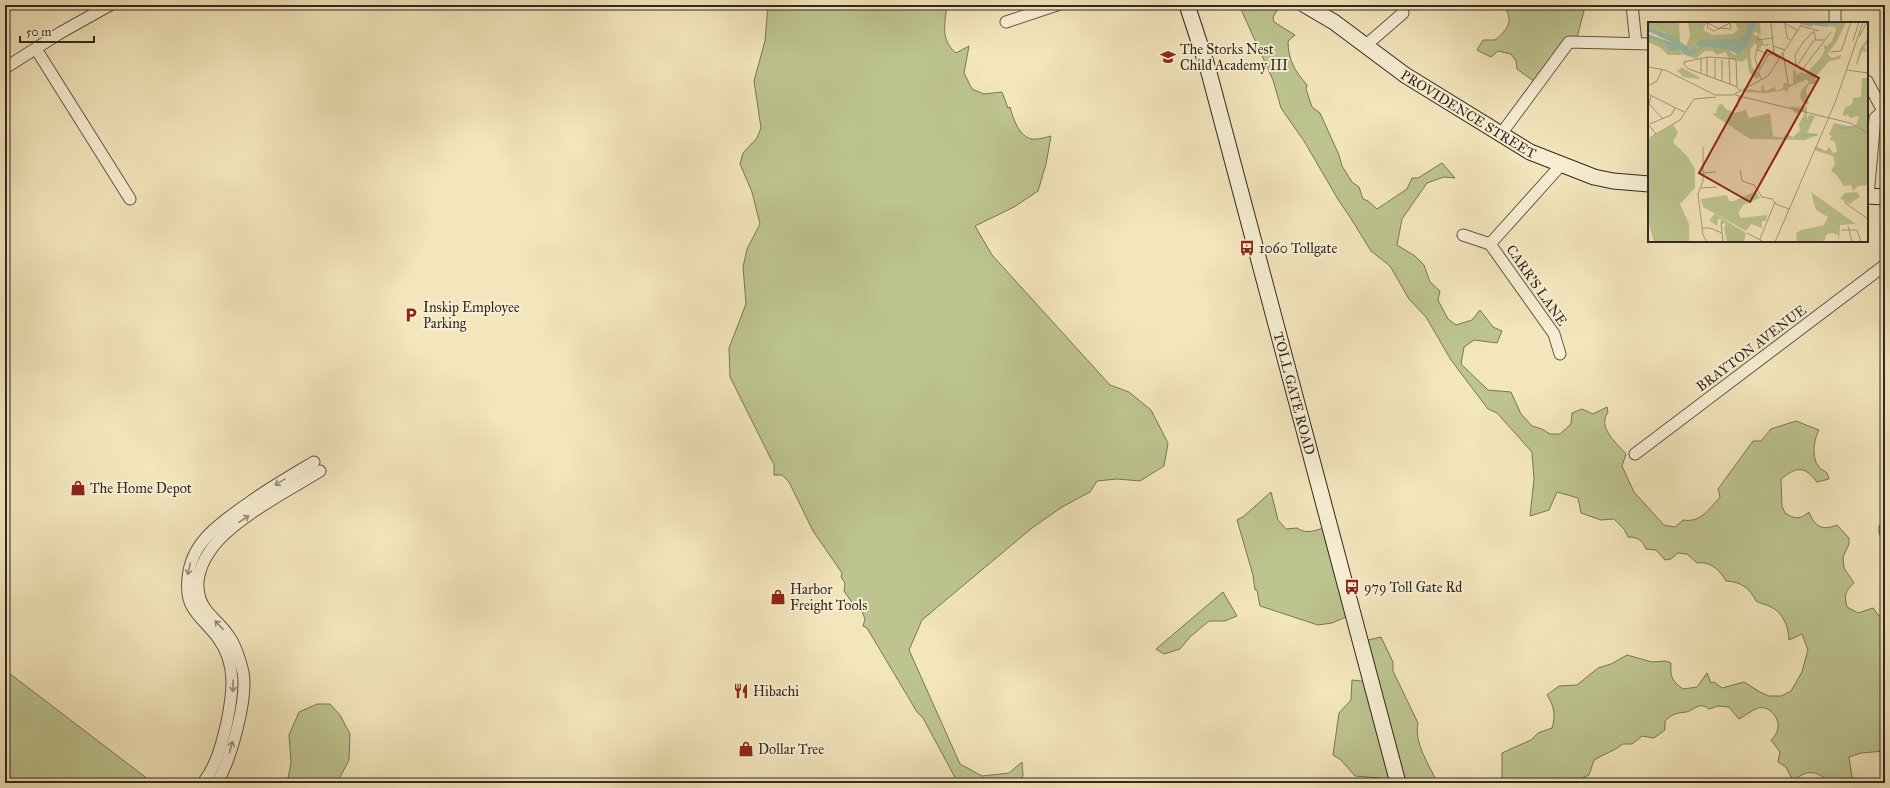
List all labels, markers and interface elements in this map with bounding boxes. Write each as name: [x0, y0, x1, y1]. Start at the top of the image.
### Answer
scale bar: [20, 18, 94, 44]
inset map: [1648, 22, 1868, 242]
text: 50 m: [26, 25, 51, 39]
place label: The Storks Nest Child Academy III: [1180, 41, 1288, 74]
school or university icon: The Storks Nest Child Academy III: [1159, 48, 1177, 66]
street label: PROVIDENCE STREET: [1398, 66, 1539, 163]
bus stop icon: 1060 Tollgate: [1238, 239, 1256, 257]
place label: 1060 Tollgate: [1259, 240, 1337, 257]
street label: CARR'S LANE: [1502, 242, 1571, 329]
place label: Inskip Employee Parking: [423, 299, 520, 332]
street label: BRAYTON AVENUE: [1693, 302, 1810, 395]
parking icon: Inskip Employee Parking: [402, 306, 420, 324]
street label: TOLL GATE ROAD: [1269, 330, 1318, 457]
one-way arrow: [274, 478, 286, 486]
shop icon: The Home Depot: [69, 479, 87, 497]
place label: The Home Depot: [90, 480, 192, 497]
one-way arrow: [238, 515, 249, 523]
one-way arrow: [185, 563, 193, 576]
bus stop icon: 979 Toll Gate Rd: [1343, 578, 1361, 596]
place label: 979 Toll Gate Rd: [1364, 579, 1462, 596]
place label: Harbor Freight Tools: [790, 581, 867, 614]
shop icon: Harbor Freight Tools: [769, 588, 787, 606]
one-way arrow: [214, 620, 224, 630]
one-way arrow: [229, 679, 236, 692]
restaurant icon: Hibachi: [732, 682, 750, 700]
place label: Hibachi: [753, 683, 799, 700]
shop icon: Dollar Tree: [737, 740, 755, 758]
one-way arrow: [228, 741, 235, 754]
place label: Dollar Tree: [758, 741, 824, 758]

